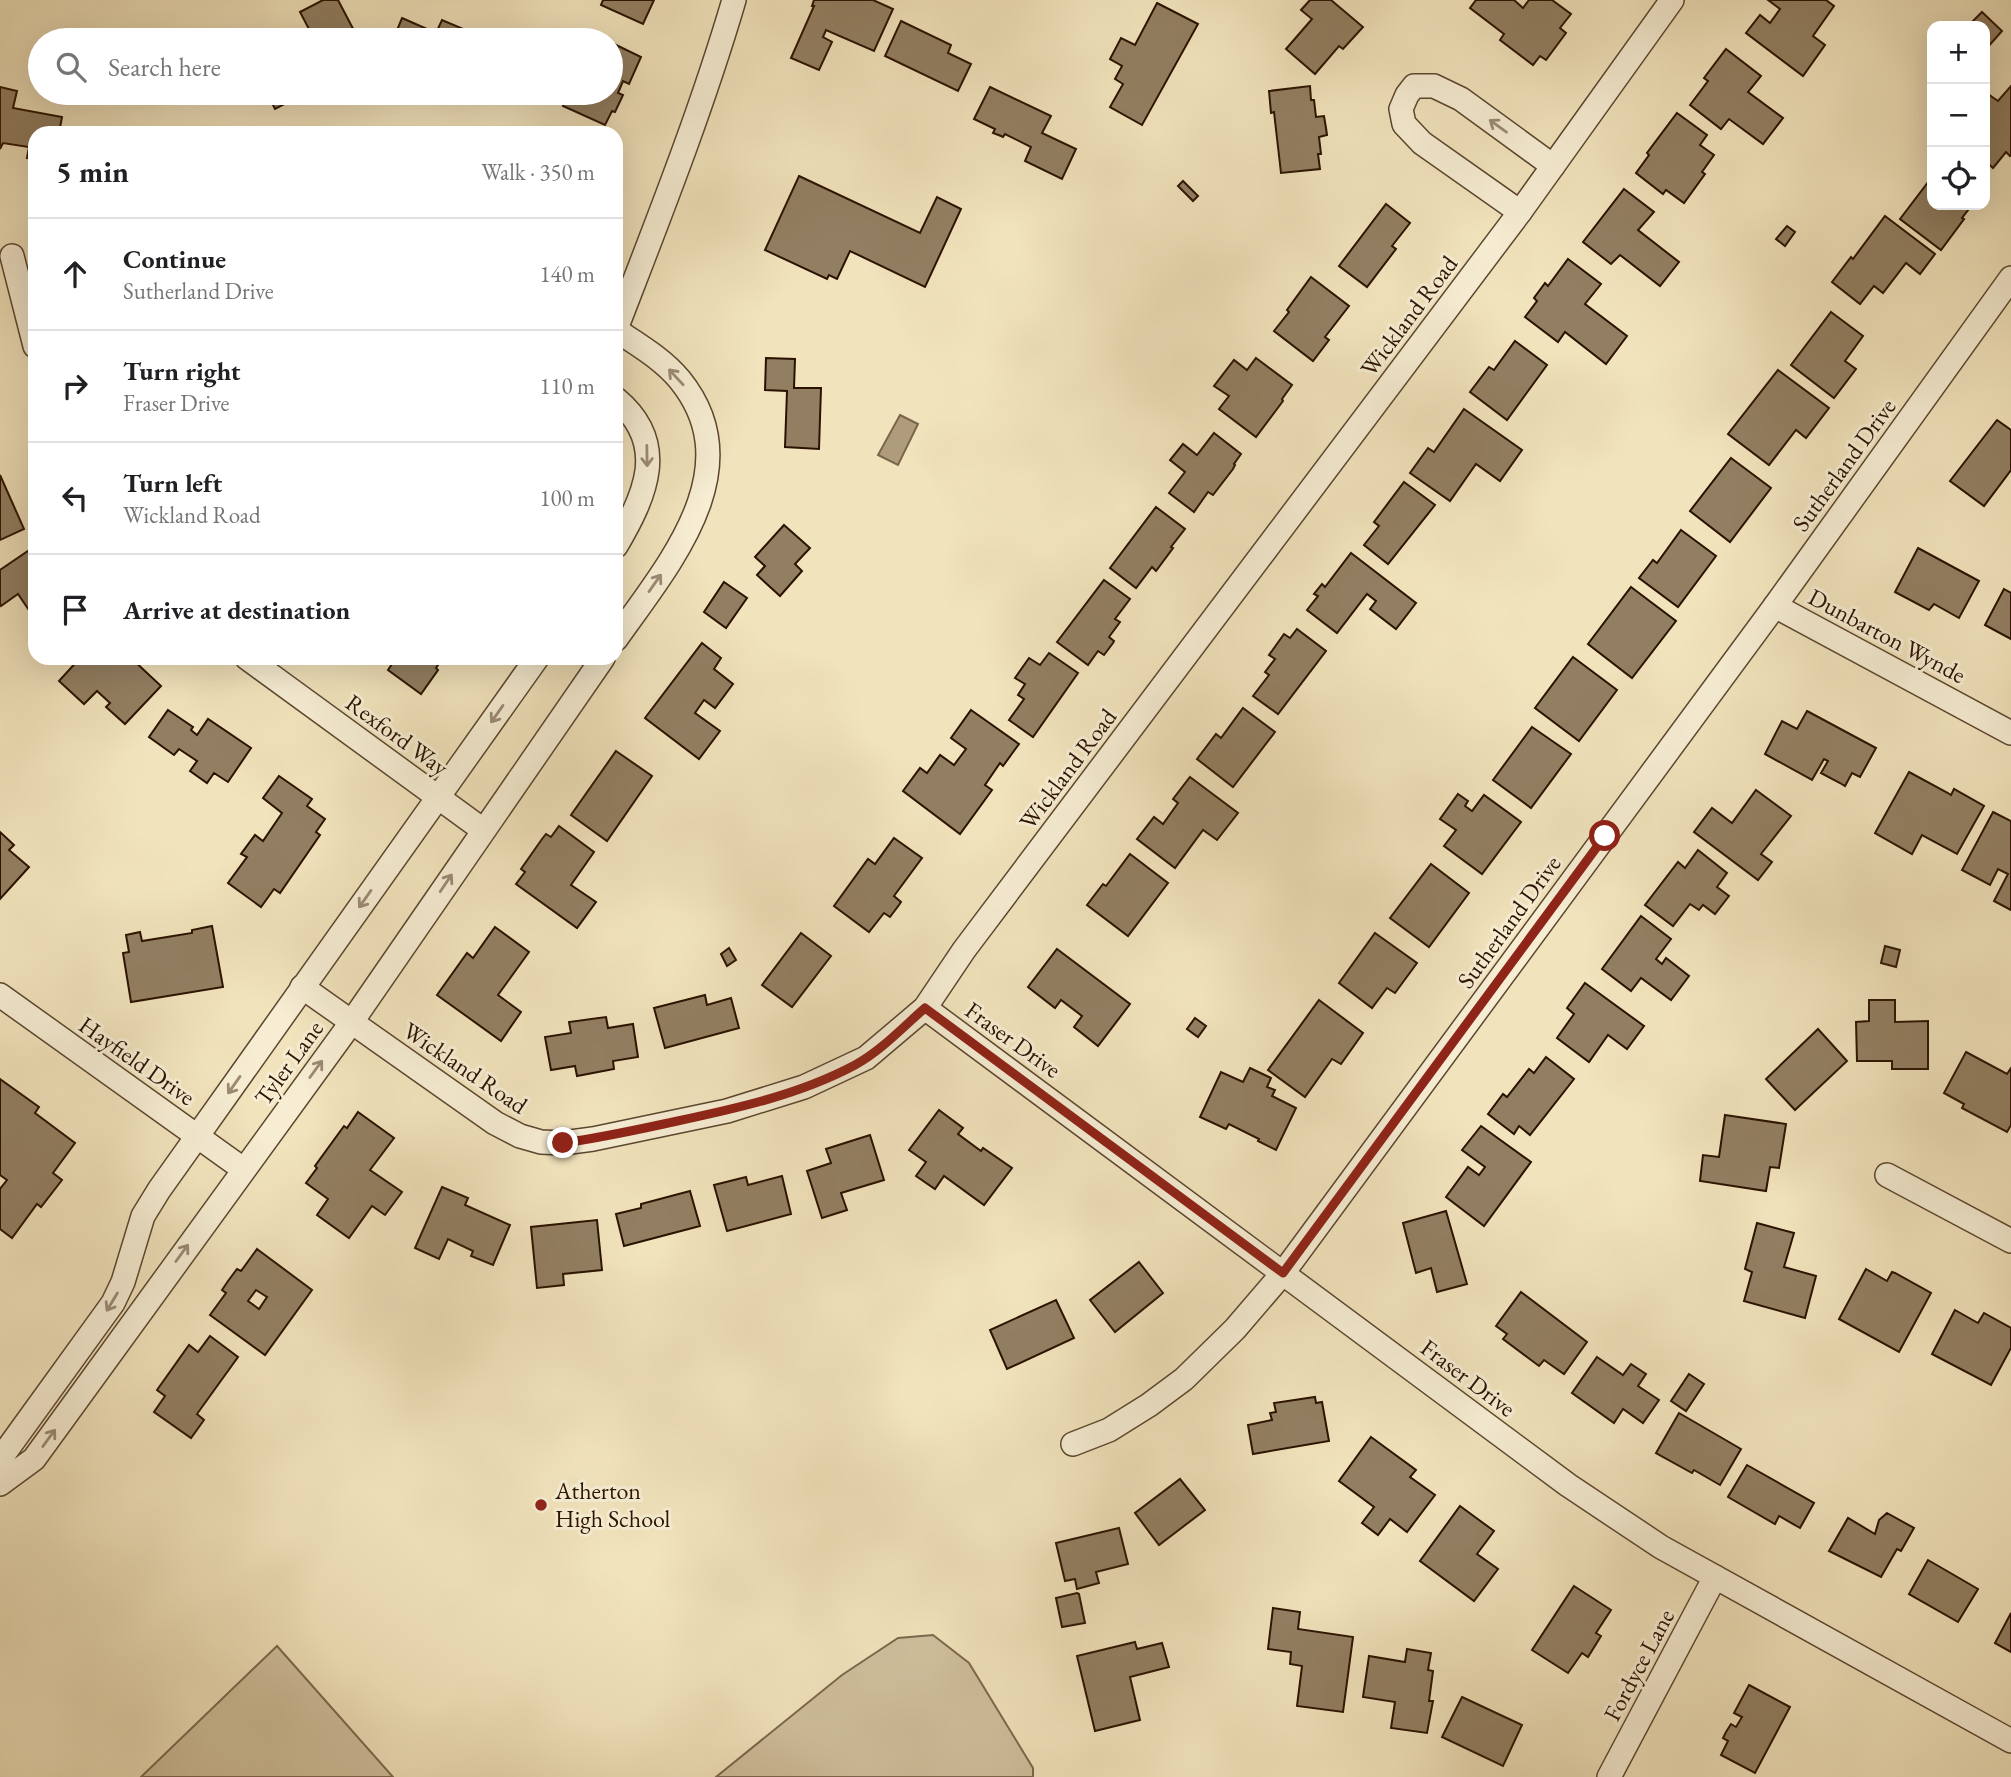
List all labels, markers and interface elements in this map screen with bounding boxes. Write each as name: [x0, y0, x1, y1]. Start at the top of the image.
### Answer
map controls: [1927, 21, 1990, 210]
button: +: [1927, 21, 1990, 84]
search box: [28, 28, 623, 105]
icon: search: [52, 48, 90, 86]
text: Search here: [108, 50, 221, 84]
button: −: [1927, 84, 1990, 147]
one-way arrow: [1488, 119, 1507, 134]
button: locate: [1927, 147, 1990, 210]
text: 5 min: [56, 152, 129, 191]
text: Walk · 350 m: [481, 157, 595, 187]
text: Continue: [123, 242, 226, 276]
street label: Wickland Road: [1353, 248, 1465, 382]
icon: ahead: [56, 255, 94, 293]
text: 140 m: [539, 259, 595, 289]
text: Sutherland Drive: [123, 276, 274, 306]
text: Turn right: [123, 354, 241, 388]
icon: right: [56, 367, 94, 405]
one-way arrow: [667, 369, 684, 386]
text: 110 m: [539, 371, 595, 401]
text: Fraser Drive: [123, 388, 229, 418]
street label: Sutherland Drive: [1785, 392, 1902, 537]
one-way arrow: [640, 444, 654, 467]
text: Turn left: [123, 466, 222, 500]
icon: left: [56, 479, 94, 517]
text: 100 m: [539, 483, 595, 513]
text: Wickland Road: [123, 500, 261, 530]
one-way arrow: [648, 574, 662, 593]
street label: Dunbarton Wynde: [1803, 581, 1971, 690]
icon: arrive: [56, 591, 94, 629]
text: Arrive at destination: [123, 593, 350, 627]
street label: Rexford Way: [340, 687, 455, 783]
street label: Wickland Road: [1012, 701, 1124, 835]
one-way arrow: [490, 704, 504, 723]
route start: [1589, 820, 1620, 851]
street label: Sutherland Drive: [1450, 849, 1567, 994]
one-way arrow: [439, 874, 454, 893]
one-way arrow: [358, 889, 372, 908]
street label: Fraser Drive: [959, 994, 1067, 1085]
street label: Hayfield Drive: [73, 1009, 201, 1112]
street label: Tyler Lane: [247, 1014, 330, 1111]
street label: Wickland Road: [397, 1015, 534, 1121]
one-way arrow: [308, 1060, 323, 1079]
one-way arrow: [226, 1075, 241, 1094]
route end: [547, 1127, 578, 1158]
one-way arrow: [175, 1244, 189, 1263]
one-way arrow: [104, 1292, 118, 1312]
street label: Fraser Drive: [1415, 1332, 1522, 1423]
one-way arrow: [42, 1429, 56, 1448]
place label: Atherton High School: [554, 1475, 671, 1534]
marker: Atherton High School: [533, 1497, 549, 1513]
street label: Fordyce Lane: [1596, 1603, 1681, 1726]

